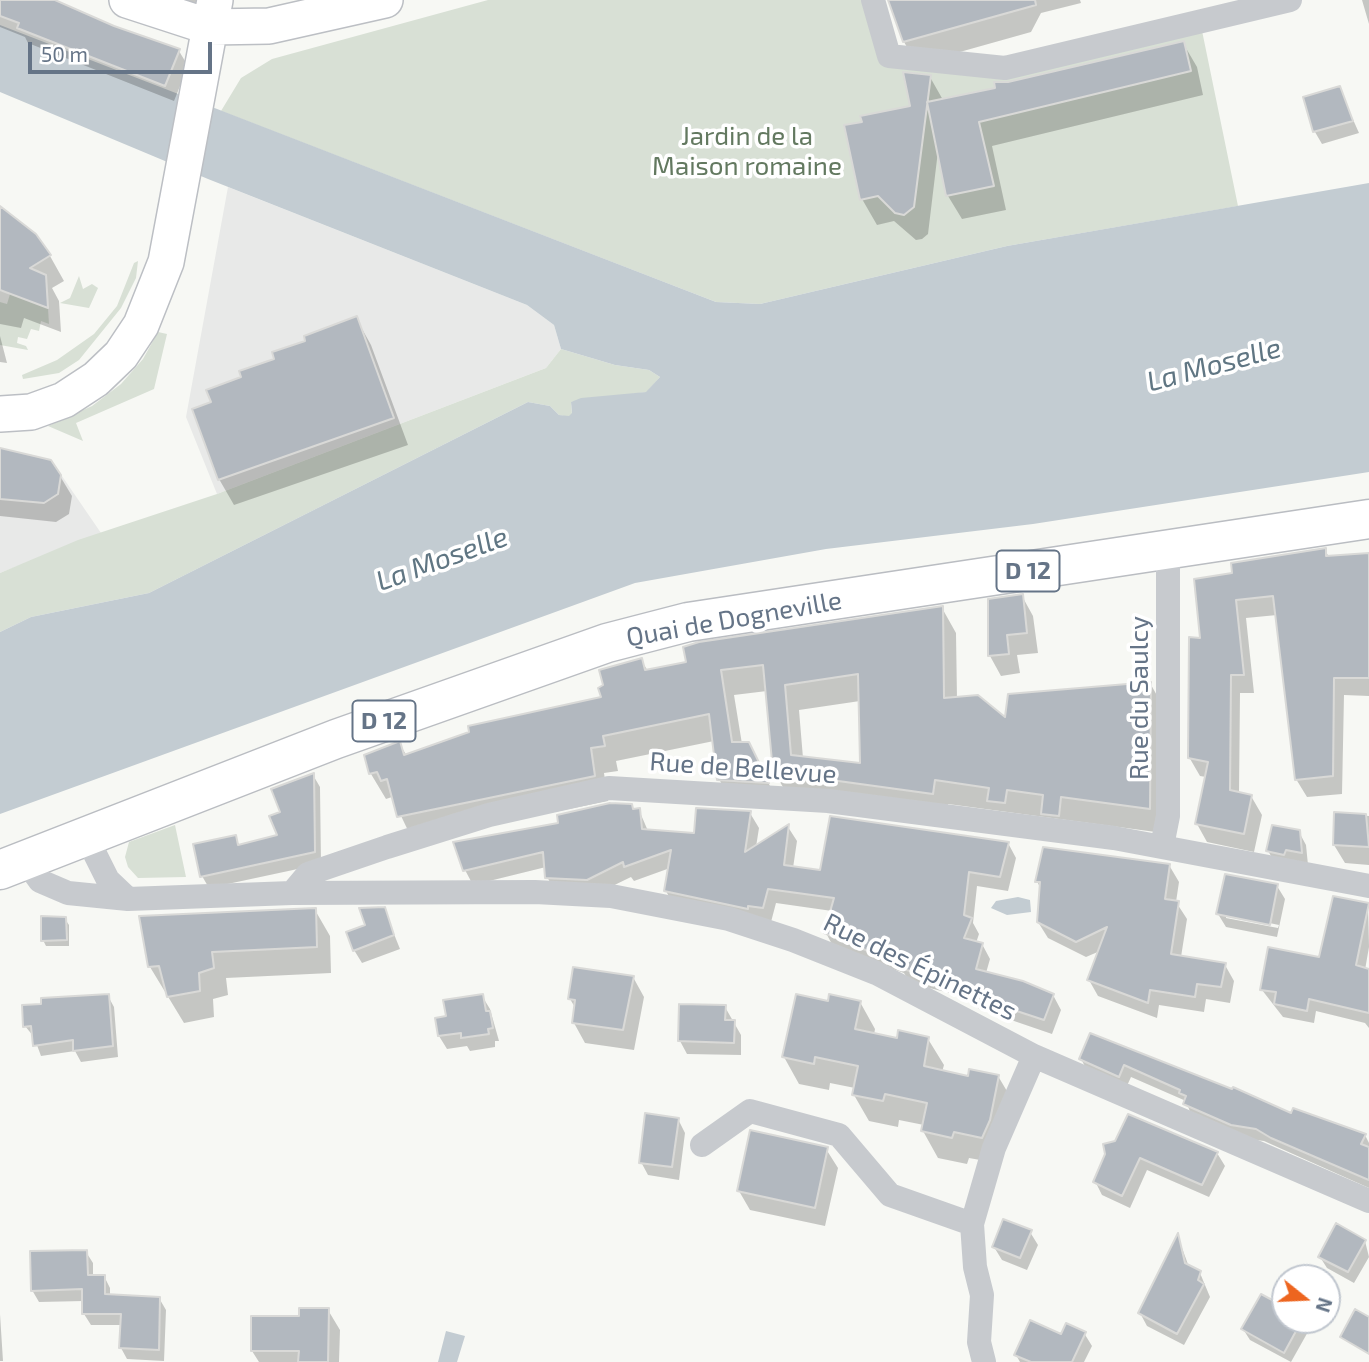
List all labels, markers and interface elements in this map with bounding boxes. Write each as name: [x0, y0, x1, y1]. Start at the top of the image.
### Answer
scale bar: [32, 28, 215, 72]
text: 50 m: [41, 41, 88, 66]
park label: Jardin de la Maison romaine: [652, 120, 842, 182]
water label: La Moselle: [1143, 331, 1285, 399]
water label: La Moselle: [372, 520, 512, 598]
road number: D 12: [996, 550, 1060, 592]
street label: Quai de Dogneville: [624, 585, 844, 653]
street label: Rue du Saulcy: [1123, 616, 1155, 780]
road number: D 12: [352, 700, 416, 742]
street label: Rue de Bellevue: [649, 746, 837, 790]
street label: Rue des Épinettes: [818, 907, 1022, 1027]
north arrow: [1271, 1264, 1341, 1334]
text: N: [1311, 1295, 1338, 1315]

